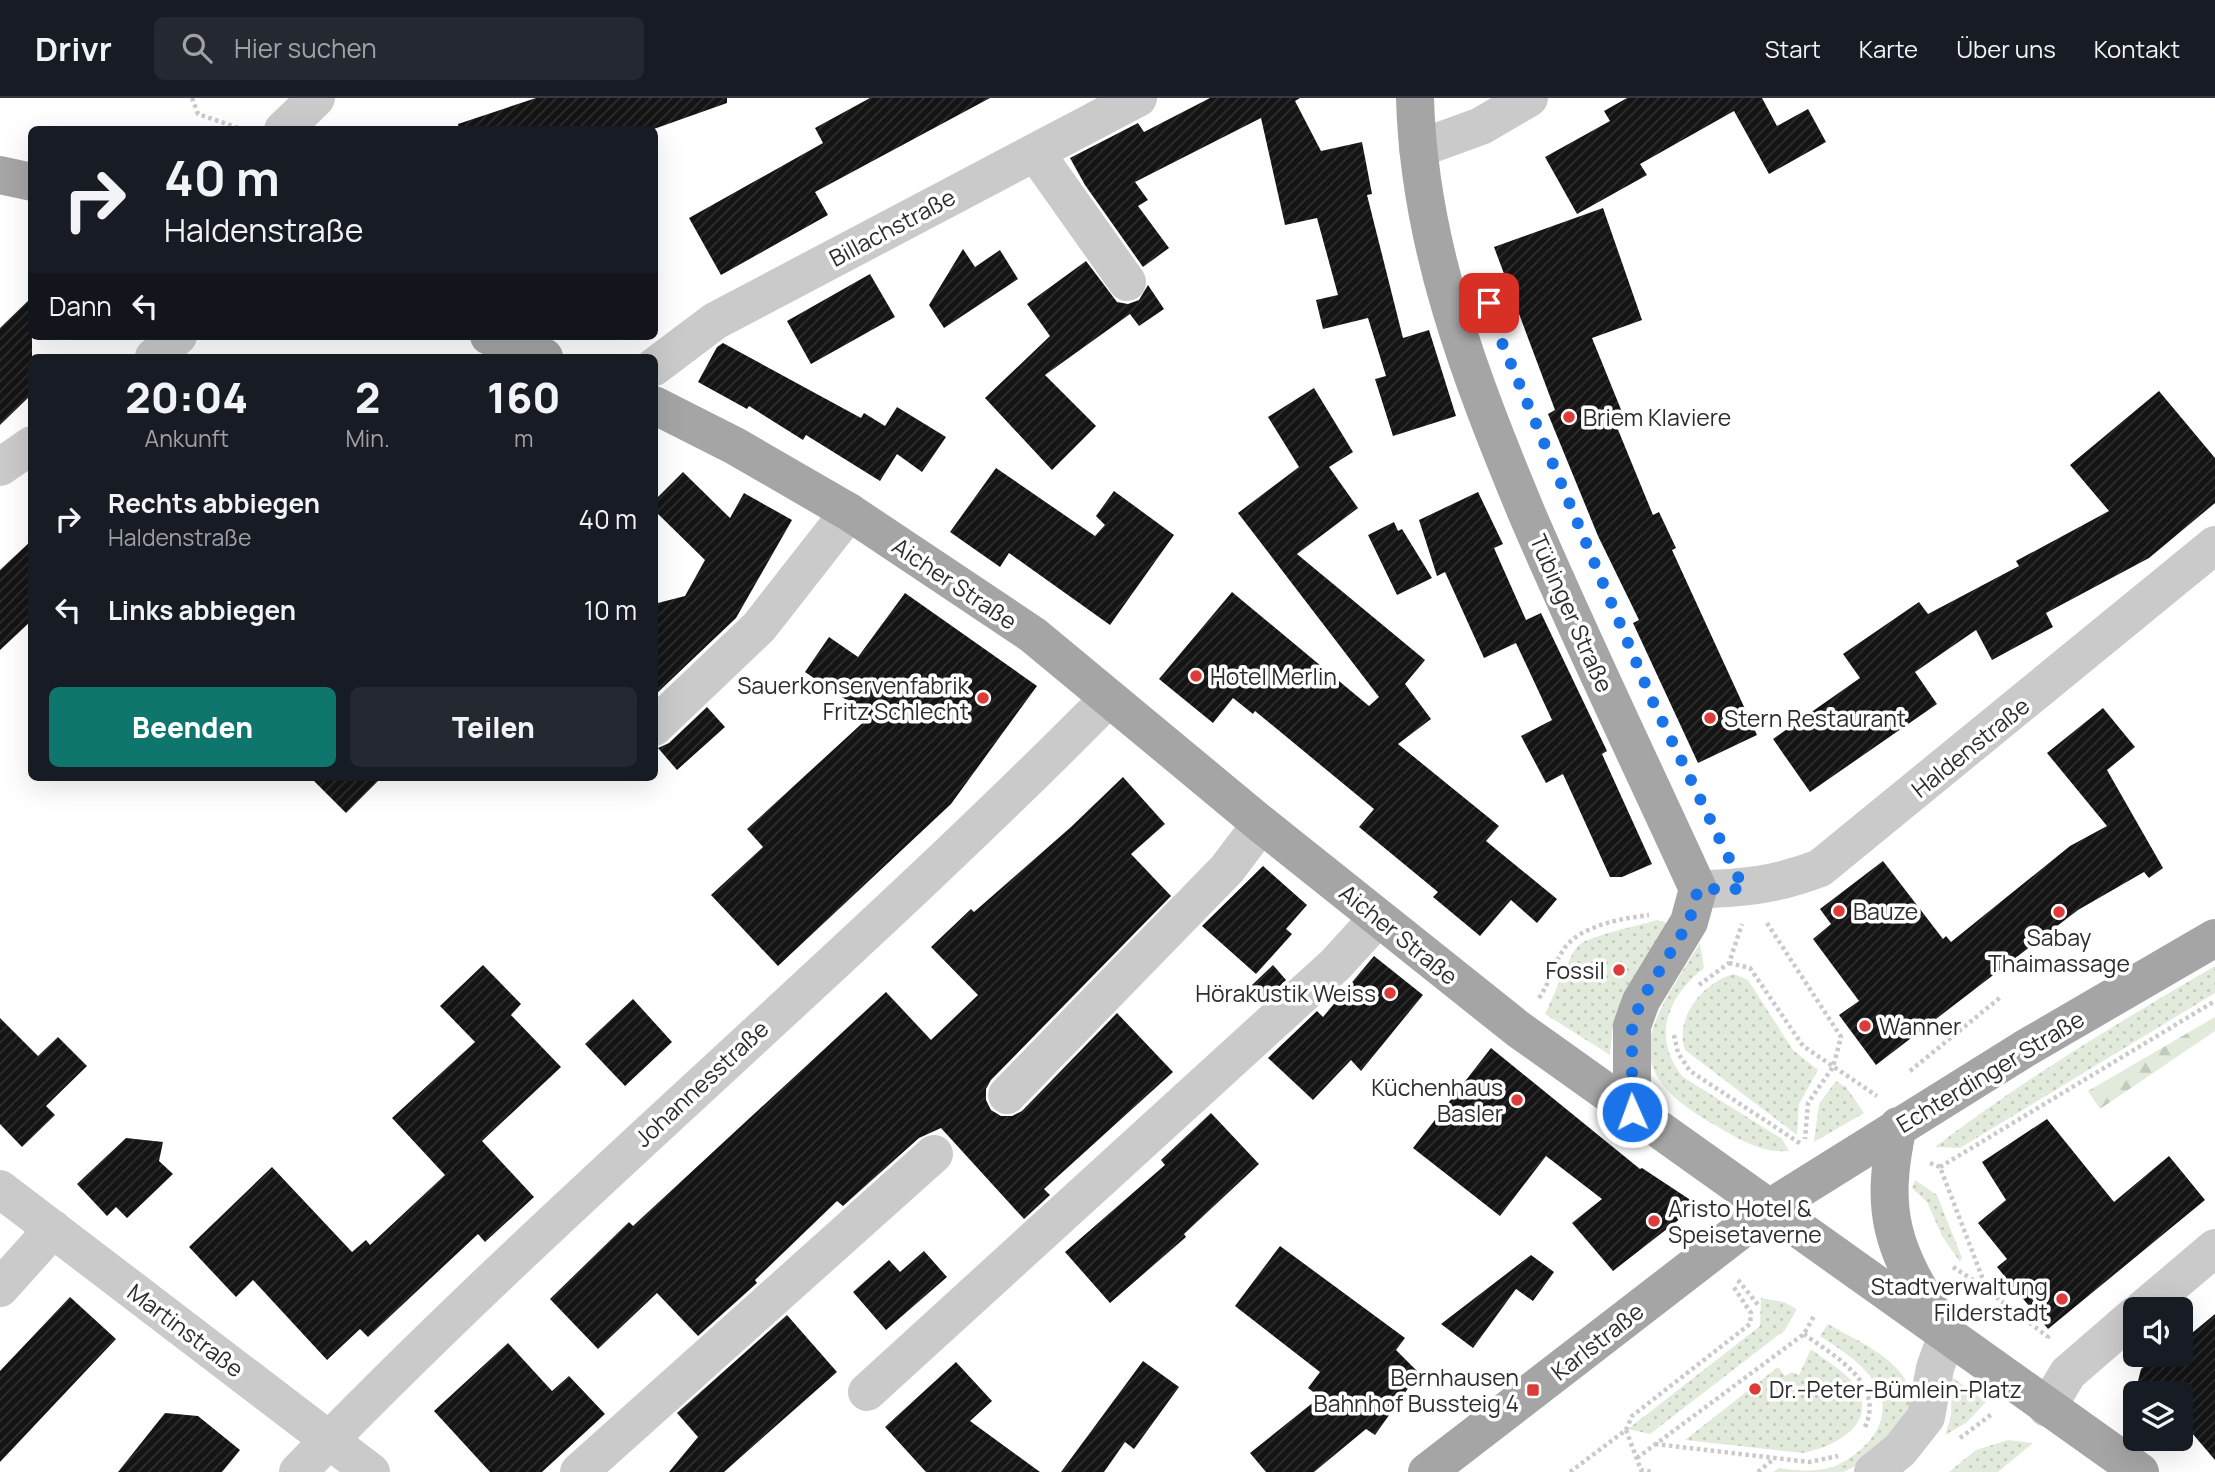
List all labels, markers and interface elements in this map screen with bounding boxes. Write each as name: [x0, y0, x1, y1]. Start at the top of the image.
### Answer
search box: [154, 17, 644, 80]
text: Drivr: [35, 26, 112, 71]
icon: search: [178, 29, 216, 67]
text: Hier suchen: [234, 30, 377, 66]
text: Start: [1765, 32, 1821, 65]
text: Karte: [1859, 32, 1918, 65]
text: Über uns: [1956, 32, 2056, 65]
text: Kontakt: [2094, 32, 2180, 65]
text: 40 m: [164, 144, 280, 211]
icon: right: [49, 154, 140, 245]
street label: Billachstraße: [823, 180, 961, 274]
text: Haldenstraße: [164, 208, 364, 252]
pin: [1459, 273, 1519, 333]
icon: arrive: [1470, 284, 1508, 322]
icon: left: [126, 287, 164, 325]
text: Dann: [49, 288, 112, 324]
text: 20:04: [125, 368, 248, 426]
text: 2: [355, 368, 380, 426]
text: 160: [487, 368, 561, 426]
place label: Briem Klaviere: [1583, 401, 1731, 433]
marker: Briem Klaviere: [1561, 409, 1577, 425]
text: Ankunft: [145, 422, 229, 454]
text: Min.: [346, 422, 390, 454]
text: m: [514, 422, 534, 454]
text: Rechts abbiegen: [108, 485, 320, 521]
icon: right: [49, 500, 87, 538]
text: 40 m: [579, 501, 637, 537]
text: Haldenstraße: [108, 521, 251, 553]
street label: Tübinger Straße: [1523, 529, 1621, 697]
street label: Aicher Straße: [886, 530, 1024, 636]
icon: left: [49, 591, 87, 629]
text: Links abbiegen: [108, 592, 296, 628]
text: 10 m: [584, 592, 637, 628]
place label: Hotel Merlin: [1210, 660, 1337, 692]
marker: Hotel Merlin: [1188, 668, 1204, 684]
place label: Sauerkonservenfabrik Fritz Schlecht: [737, 669, 970, 727]
button: Beenden: [49, 687, 336, 767]
button: Teilen: [350, 687, 637, 767]
street label: Haldenstraße: [1904, 689, 2036, 805]
marker: Sauerkonservenfabrik Fritz Schlecht: [975, 690, 991, 706]
place label: Stern Restaurant: [1724, 702, 1906, 734]
marker: Stern Restaurant: [1702, 710, 1718, 726]
street label: Aicher Straße: [1333, 876, 1465, 992]
place label: Bauze: [1853, 895, 1918, 927]
marker: Bauze: [1831, 903, 1847, 919]
marker: Sabay Thaimassage: [2051, 904, 2067, 920]
place label: Sabay Thaimassage: [1988, 921, 2130, 979]
place label: Fossil: [1545, 954, 1605, 986]
marker: Fossil: [1611, 962, 1627, 978]
place label: Hörakustik Weiss: [1195, 977, 1376, 1009]
marker: Hörakustik Weiss: [1382, 985, 1398, 1001]
street label: Echterdinger Straße: [1890, 1002, 2090, 1140]
place label: Wanner: [1879, 1010, 1961, 1042]
street label: Johannesstraße: [627, 1012, 775, 1154]
marker: Wanner: [1857, 1018, 1873, 1034]
place label: Küchenhaus Basler: [1371, 1071, 1503, 1129]
position arrow: [1595, 1075, 1669, 1149]
marker: Küchenhaus Basler: [1509, 1092, 1525, 1108]
place label: Aristo Hotel & Speisetaverne: [1668, 1192, 1822, 1250]
marker: Aristo Hotel & Speisetaverne: [1646, 1213, 1662, 1229]
place label: Stadtverwaltung Filderstadt: [1871, 1270, 2048, 1328]
street label: Martinstraße: [121, 1276, 251, 1384]
marker: Stadtverwaltung Filderstadt: [2054, 1291, 2070, 1307]
street label: Karlstraße: [1544, 1295, 1650, 1387]
map controls: [2123, 1297, 2193, 1451]
button: sound: [2123, 1297, 2193, 1367]
place label: Bernhausen Bahnhof Bussteig 4: [1314, 1361, 1519, 1419]
place label: Dr.-Peter-Bümlein-Platz: [1769, 1373, 2022, 1405]
marker: Dr.-Peter-Bümlein-Platz: [1747, 1381, 1763, 1397]
button: layers: [2123, 1381, 2193, 1451]
marker: Bernhausen Bahnhof Bussteig 4: [1525, 1382, 1541, 1398]

